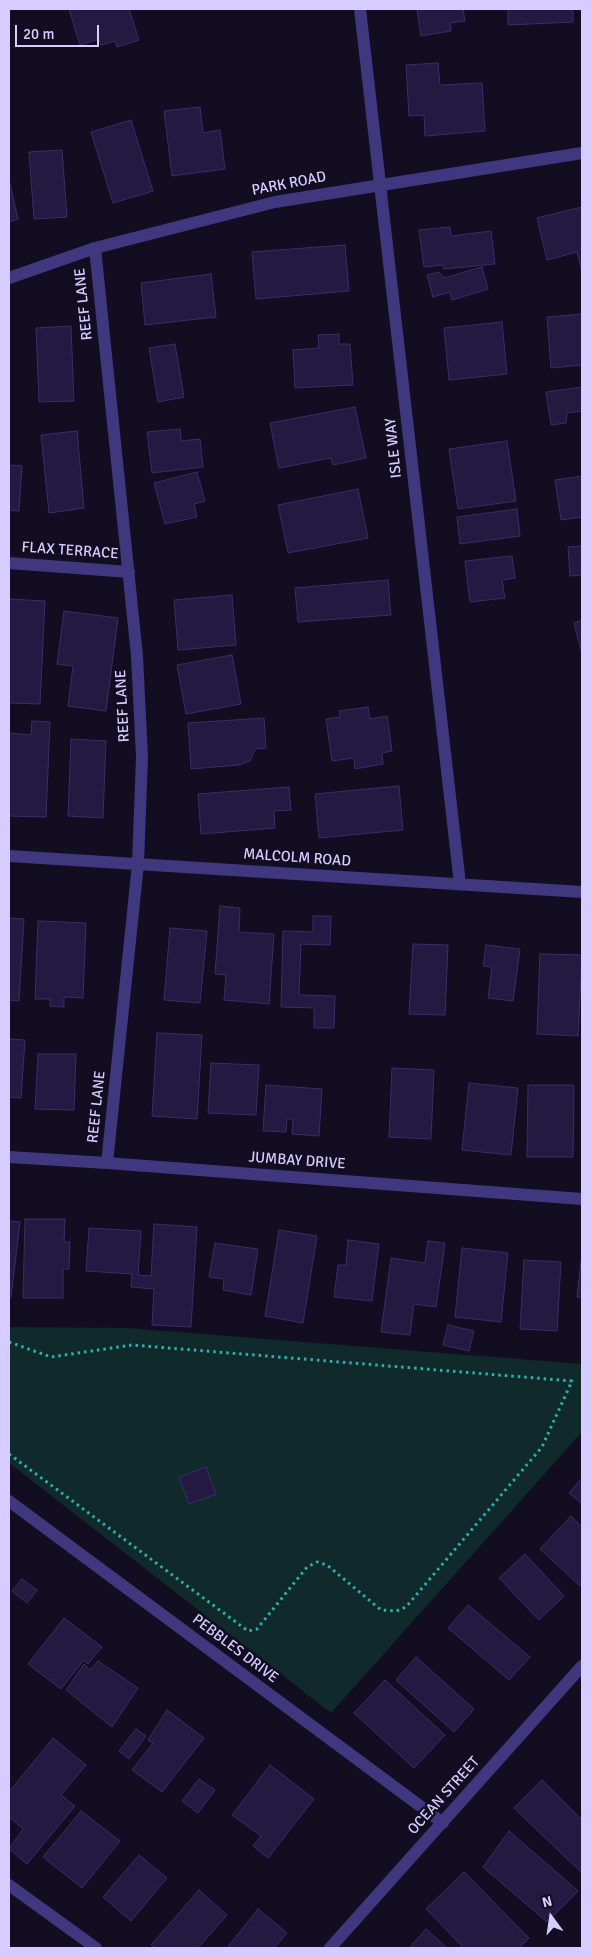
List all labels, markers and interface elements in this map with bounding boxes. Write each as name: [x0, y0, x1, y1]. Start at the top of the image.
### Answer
scale bar: [18, 15, 101, 47]
text: 20 m: [23, 25, 54, 43]
street label: PARK ROAD: [250, 168, 328, 200]
street label: REEF LANE: [71, 267, 97, 341]
street label: ISLE WAY: [382, 417, 406, 479]
street label: FLAX TERRACE: [21, 539, 119, 563]
street label: REEF LANE: [112, 669, 134, 743]
street label: MALCOLM ROAD: [243, 845, 351, 871]
street label: REEF LANE: [84, 1070, 110, 1144]
street label: JUMBAY DRIVE: [248, 1149, 346, 1173]
street label: PEBBLES DRIVE: [188, 1611, 282, 1687]
street label: OCEAN STREET: [404, 1753, 484, 1839]
north arrow: [526, 1892, 576, 1942]
text: N: [540, 1893, 554, 1911]

